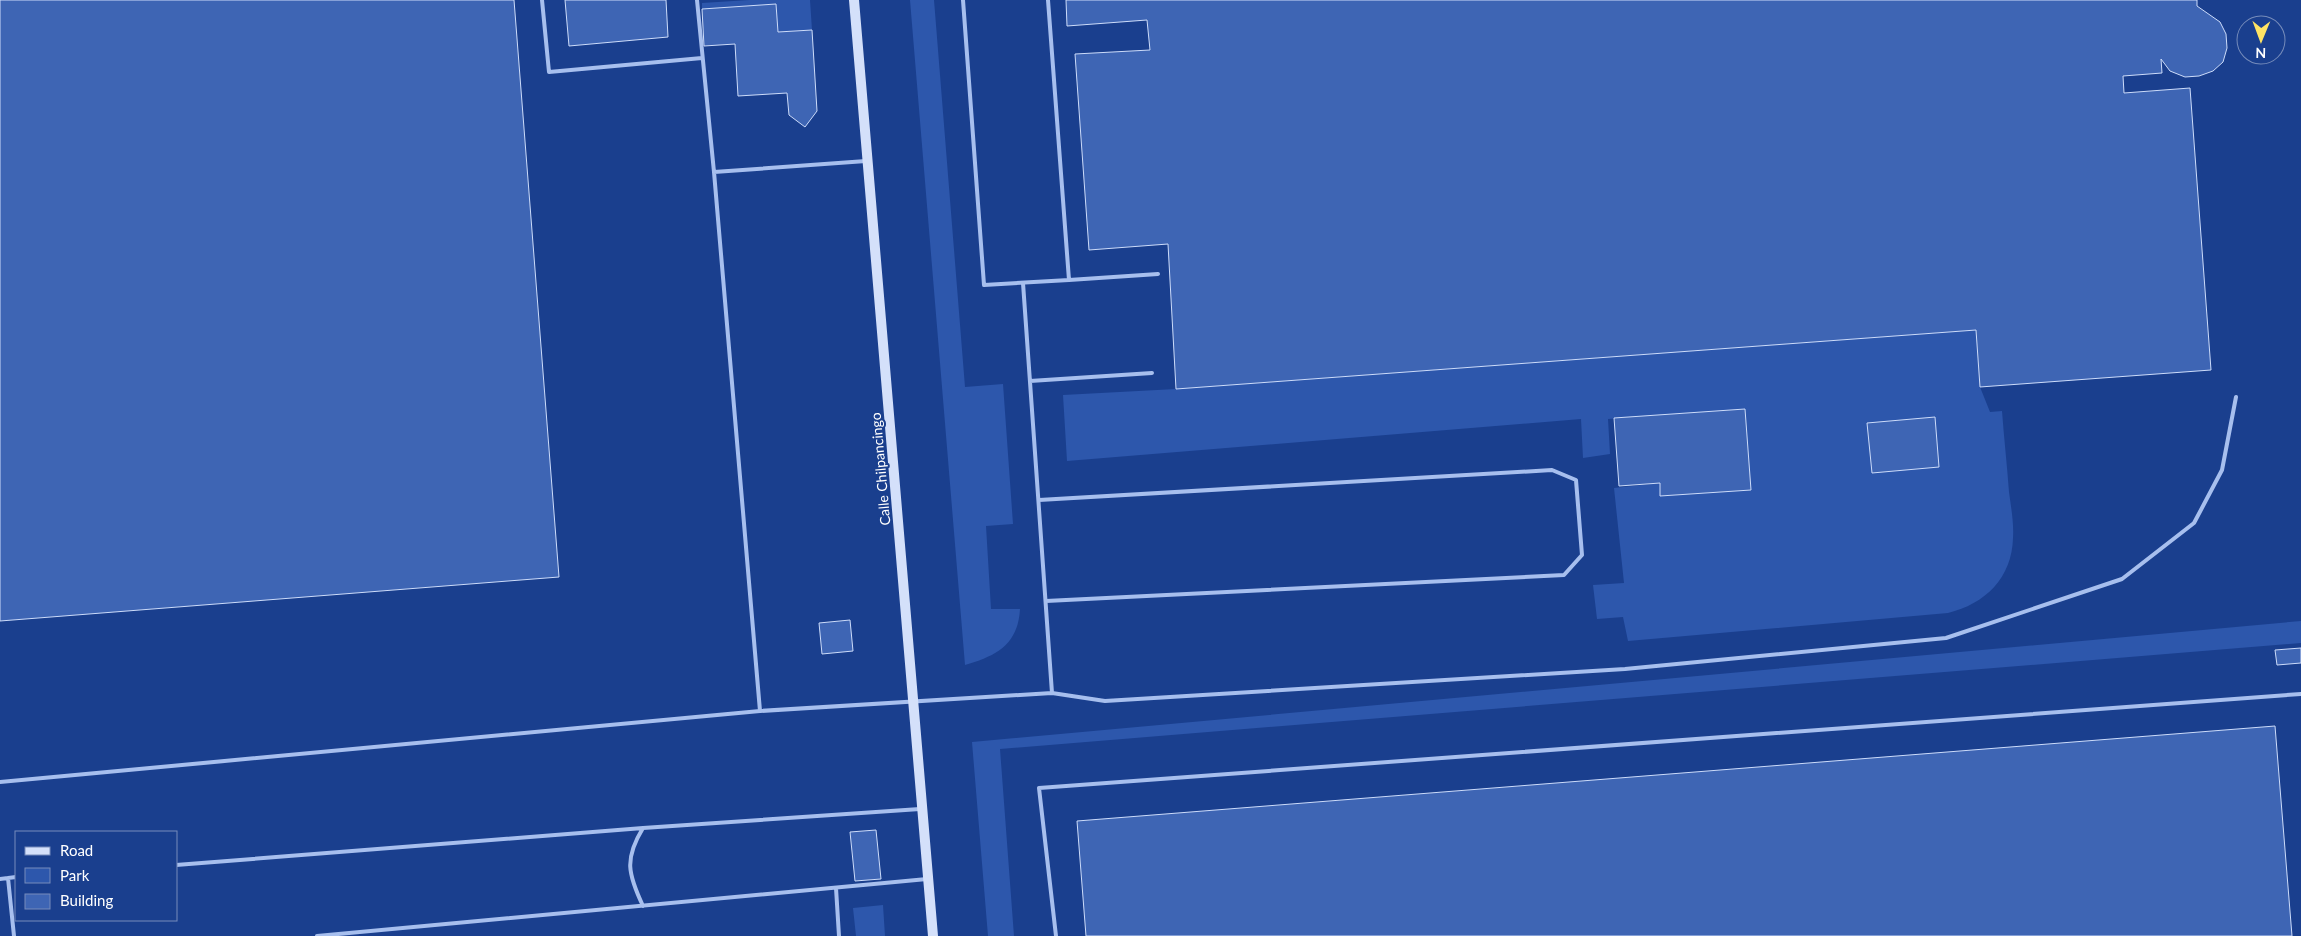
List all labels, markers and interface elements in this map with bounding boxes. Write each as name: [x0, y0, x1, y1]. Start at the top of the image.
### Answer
north arrow: [2236, 15, 2286, 65]
text: N: [2255, 45, 2266, 62]
street label: Calle Chilpancingo: [867, 412, 893, 526]
legend: [15, 831, 178, 921]
text: Road: [60, 841, 93, 859]
text: Park: [60, 866, 90, 884]
text: Building: [60, 891, 113, 909]

